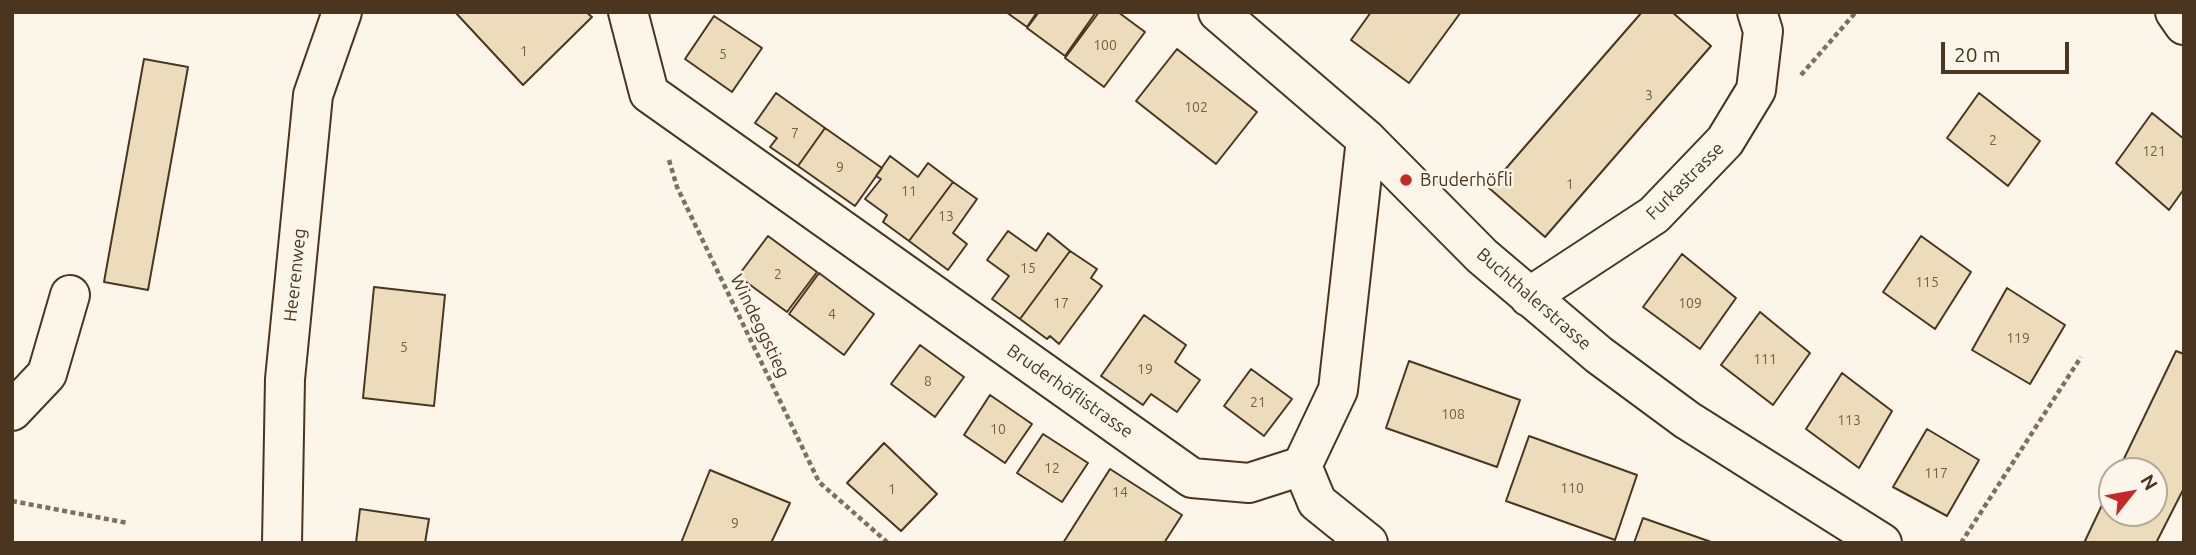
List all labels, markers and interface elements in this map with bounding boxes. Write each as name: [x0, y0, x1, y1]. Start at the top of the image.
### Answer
scale bar: [1944, 28, 2072, 72]
house number: 100: [1093, 37, 1117, 53]
text: 20 m: [1954, 42, 2001, 66]
house number: 1: [520, 43, 528, 59]
house number: 5: [719, 46, 727, 62]
house number: 3: [1645, 87, 1653, 103]
house number: 102: [1184, 99, 1208, 115]
house number: 7: [791, 125, 799, 141]
house number: 2: [1989, 132, 1997, 148]
street label: Furkastrasse: [1642, 138, 1728, 224]
house number: 121: [2142, 143, 2166, 159]
house number: 9: [836, 159, 844, 175]
place label: Bruderhöfli: [1420, 169, 1513, 191]
marker: Bruderhöfli: [1398, 172, 1414, 188]
house number: 1: [1566, 176, 1574, 192]
house number: 11: [901, 183, 917, 199]
house number: 13: [938, 208, 954, 224]
street label: Heerenweg: [279, 227, 311, 323]
street label: Buchthalerstrasse: [1472, 243, 1596, 355]
house number: 15: [1020, 260, 1036, 276]
house number: 2: [774, 266, 782, 282]
street label: Windeggstieg: [726, 271, 794, 381]
house number: 115: [1915, 274, 1939, 290]
house number: 17: [1053, 295, 1069, 311]
house number: 109: [1678, 295, 1702, 311]
house number: 4: [828, 306, 836, 322]
house number: 119: [2006, 330, 2030, 346]
house number: 5: [400, 339, 408, 355]
street label: Bruderhöflistrasse: [1003, 339, 1137, 443]
house number: 111: [1753, 351, 1777, 367]
house number: 19: [1137, 361, 1153, 377]
house number: 8: [924, 373, 932, 389]
house number: 21: [1250, 394, 1266, 410]
house number: 108: [1441, 406, 1465, 422]
house number: 113: [1837, 412, 1861, 428]
house number: 10: [990, 421, 1006, 437]
north arrow: [2098, 457, 2168, 527]
house number: 12: [1044, 460, 1060, 476]
house number: 117: [1924, 465, 1948, 481]
text: N: [2136, 470, 2162, 494]
house number: 110: [1560, 480, 1584, 496]
house number: 1: [888, 481, 896, 497]
house number: 14: [1112, 484, 1128, 500]
house number: 9: [731, 515, 739, 531]

